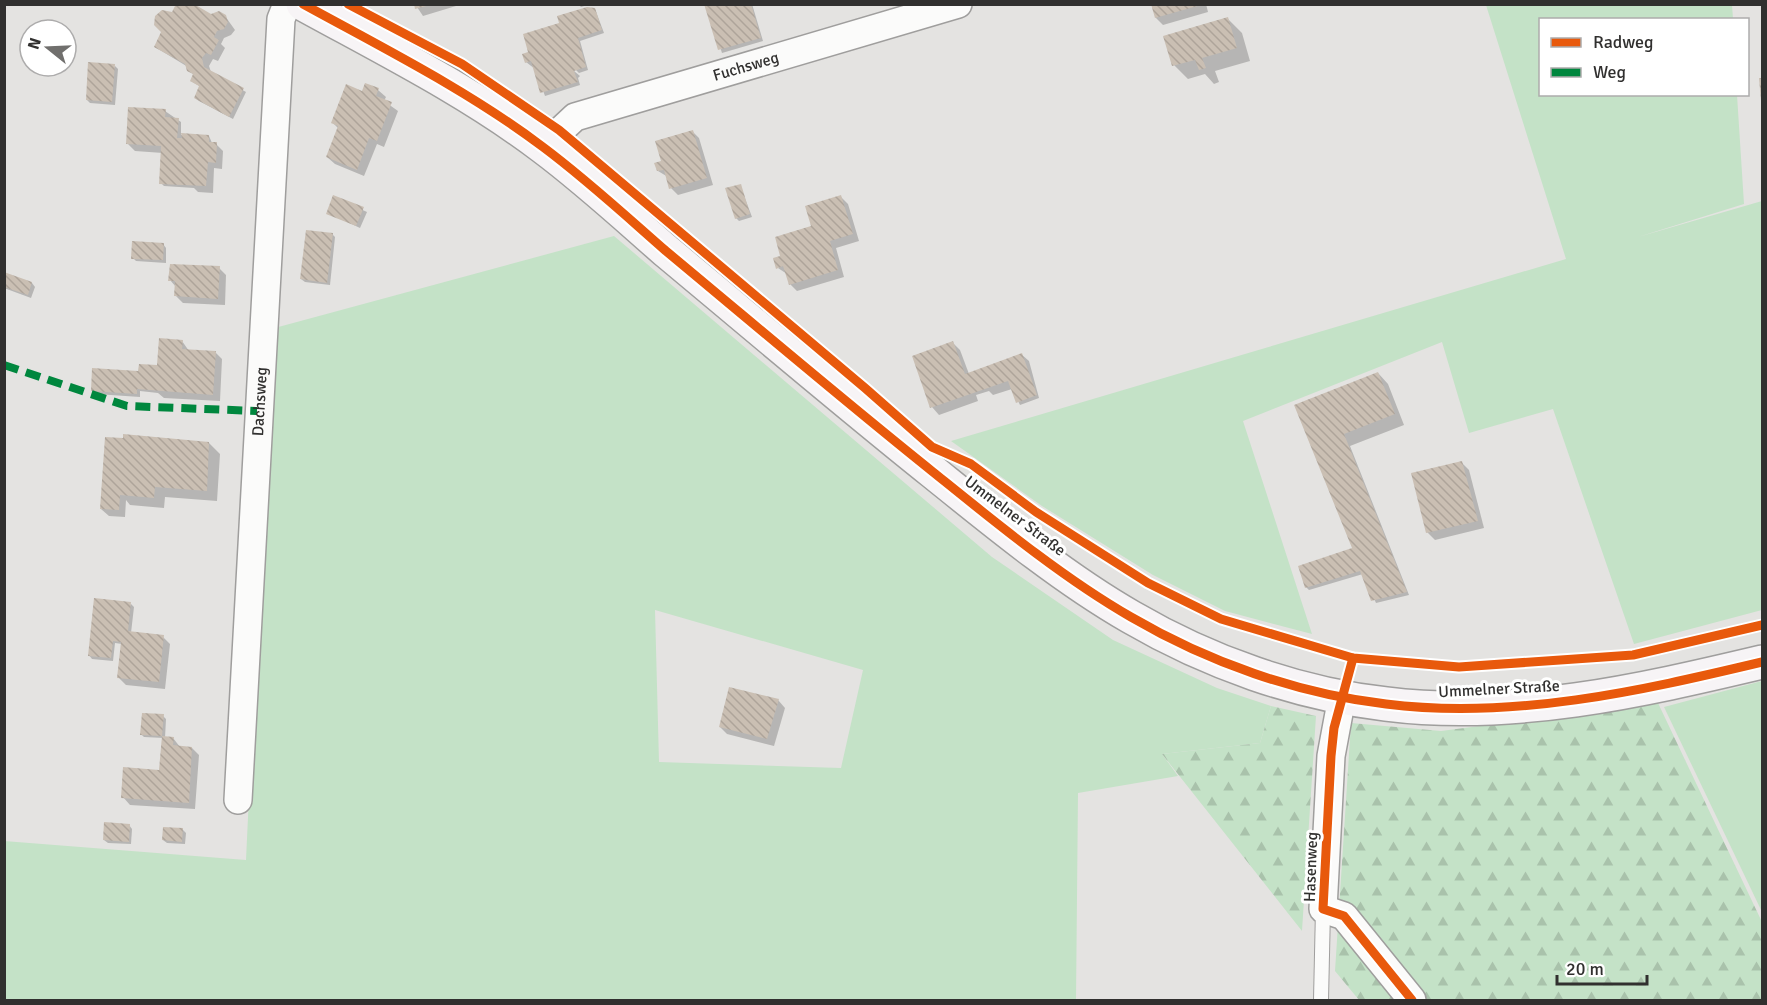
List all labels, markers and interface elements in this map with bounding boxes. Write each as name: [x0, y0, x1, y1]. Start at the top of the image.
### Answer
north arrow: [18, 18, 78, 78]
legend: [1539, 18, 1749, 96]
text: Radweg: [1593, 31, 1654, 53]
text: N: [23, 35, 46, 52]
street label: Fuchsweg: [711, 47, 781, 86]
text: Weg: [1593, 61, 1626, 83]
street label: Dachsweg: [248, 366, 272, 437]
street label: Ummelner Straße: [960, 471, 1070, 561]
street label: Ummelner Straße: [1438, 676, 1560, 702]
street label: Hasenweg: [1300, 832, 1322, 902]
scale bar: [1557, 948, 1647, 986]
text: 20 m: [1566, 958, 1604, 980]

